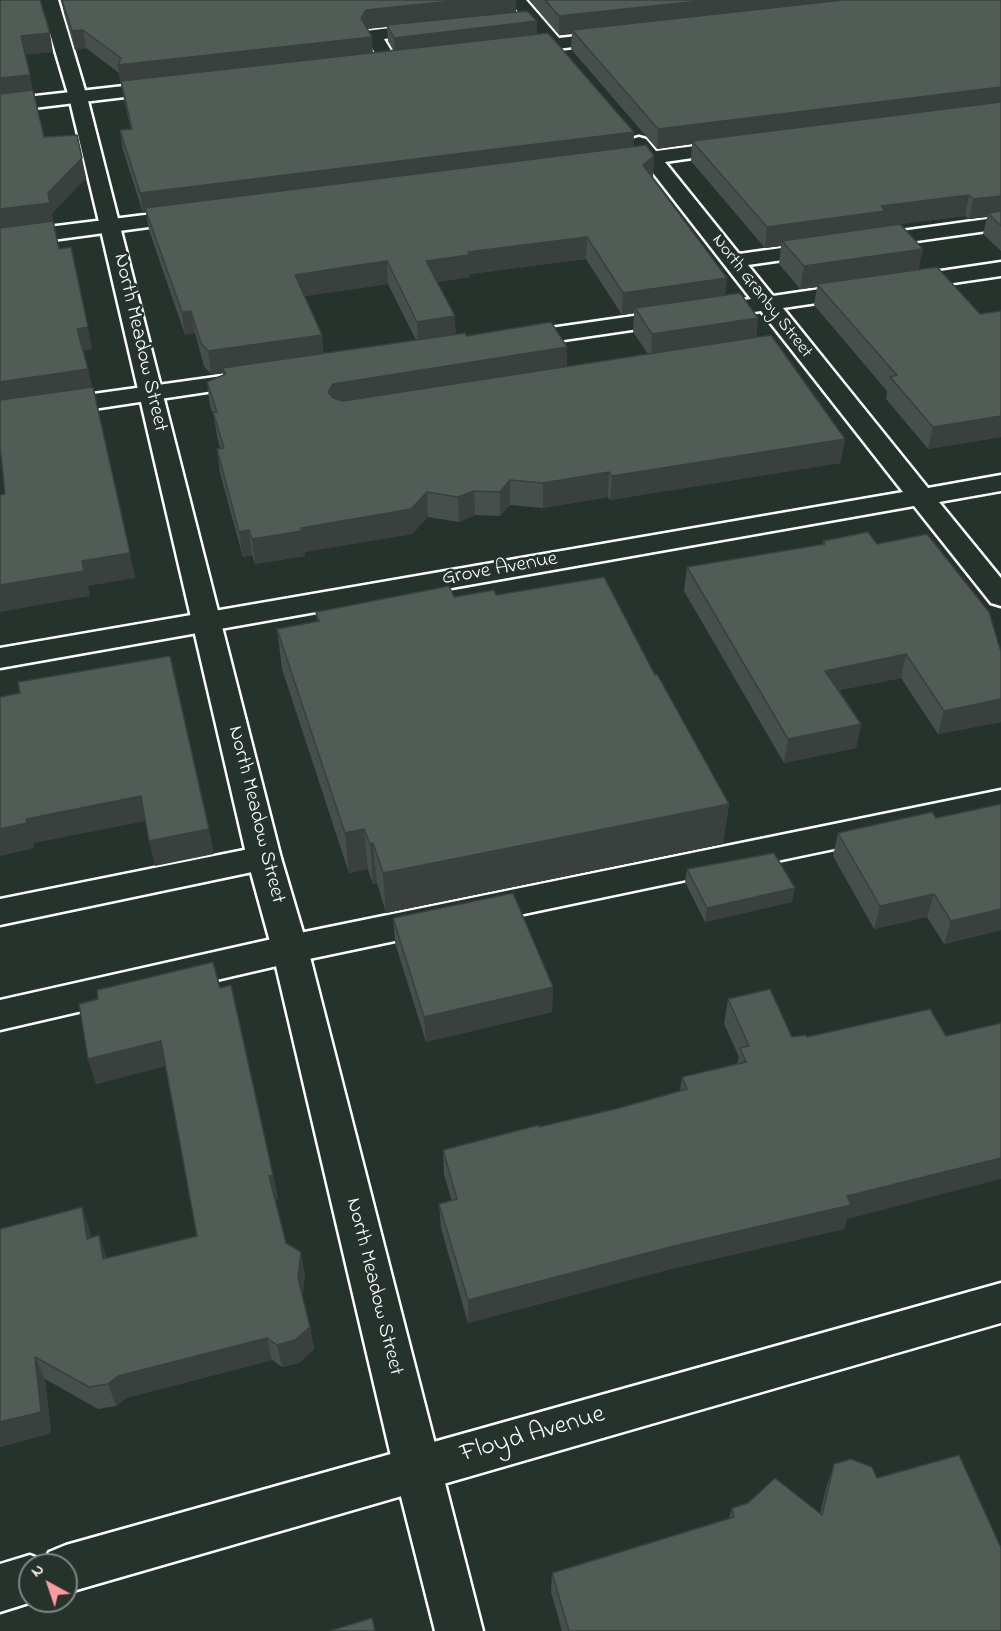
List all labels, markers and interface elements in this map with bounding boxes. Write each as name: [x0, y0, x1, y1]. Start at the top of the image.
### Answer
street label: North Granby Street: [706, 231, 816, 363]
street label: North Meadow Street: [106, 251, 172, 435]
street label: Grove Avenue: [440, 547, 560, 593]
street label: North Meadow Street: [221, 724, 289, 906]
street label: North Meadow Street: [339, 1196, 407, 1378]
street label: Floyd Avenue: [457, 1400, 609, 1472]
north arrow: [18, 1553, 78, 1613]
text: N: [26, 1558, 50, 1583]

